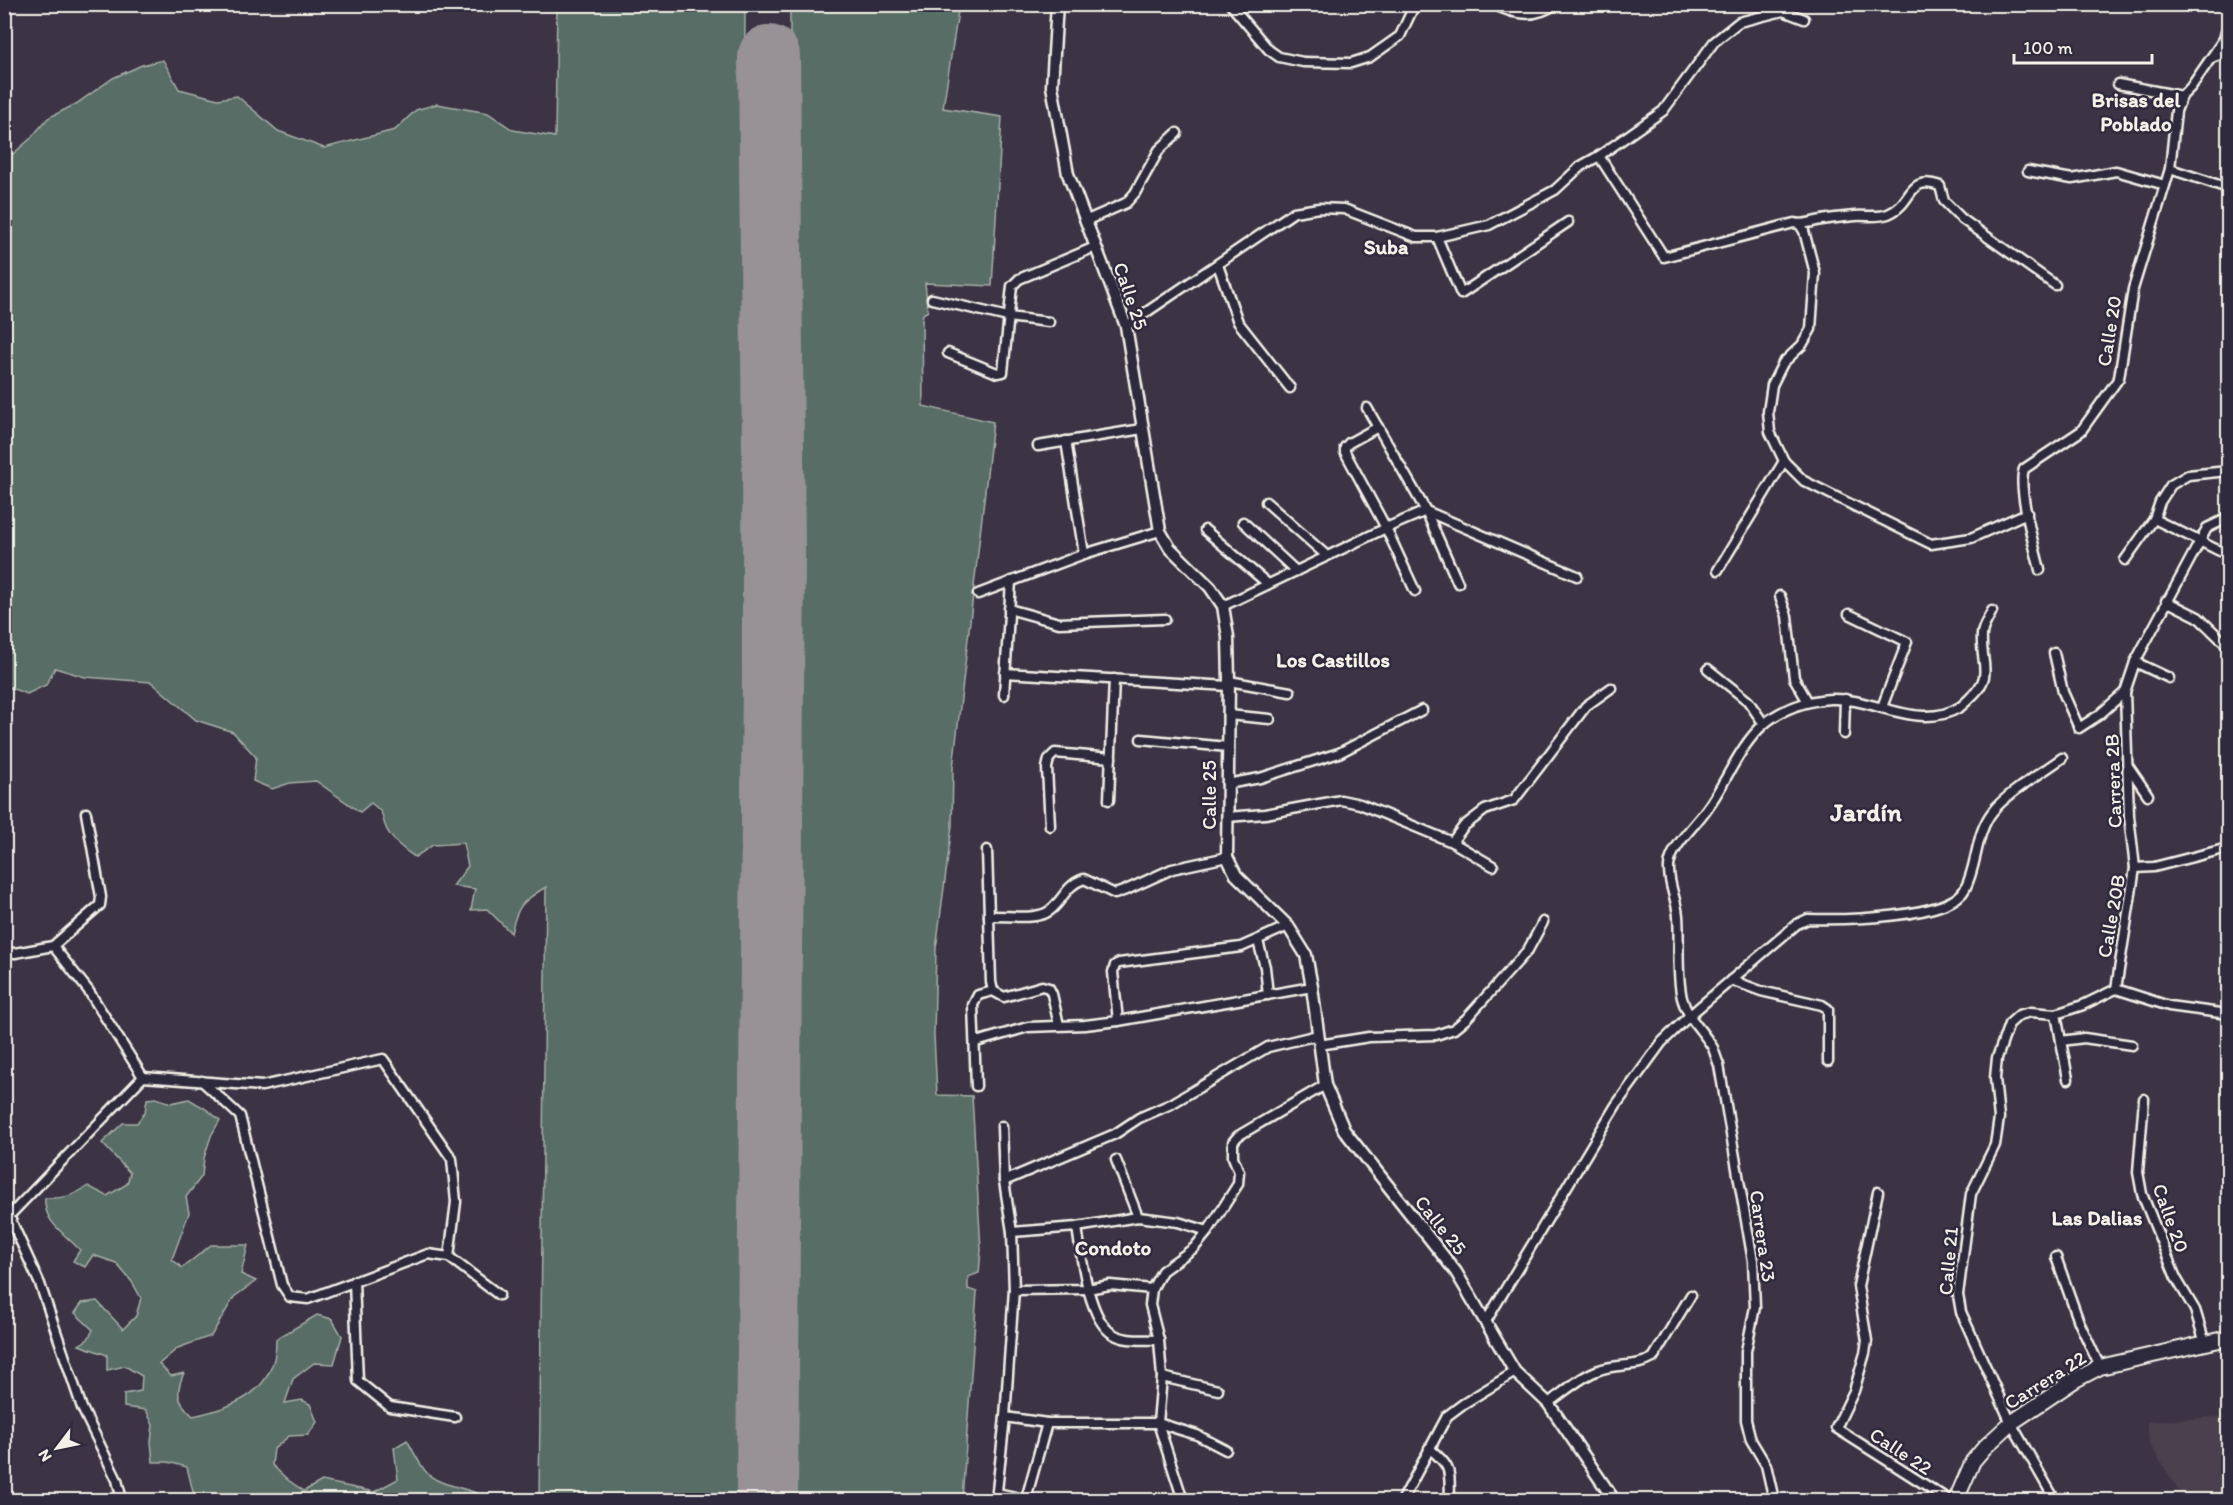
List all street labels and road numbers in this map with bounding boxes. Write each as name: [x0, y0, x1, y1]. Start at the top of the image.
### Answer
street label: Calle 25: [1108, 259, 1154, 333]
street label: Calle 20: [2092, 294, 2126, 368]
street label: Carrera 2B: [2099, 733, 2127, 829]
street label: Calle 25: [1197, 760, 1221, 830]
street label: Calle 20B: [2092, 872, 2130, 960]
street label: Calle 20: [2148, 1180, 2194, 1256]
street label: Carrera 23: [1745, 1189, 1781, 1284]
street label: Calle 25: [1410, 1190, 1472, 1260]
street label: Calle 21: [1933, 1226, 1963, 1296]
street label: Carrera 22: [2000, 1345, 2091, 1415]
street label: Calle 22: [1865, 1422, 1937, 1480]

